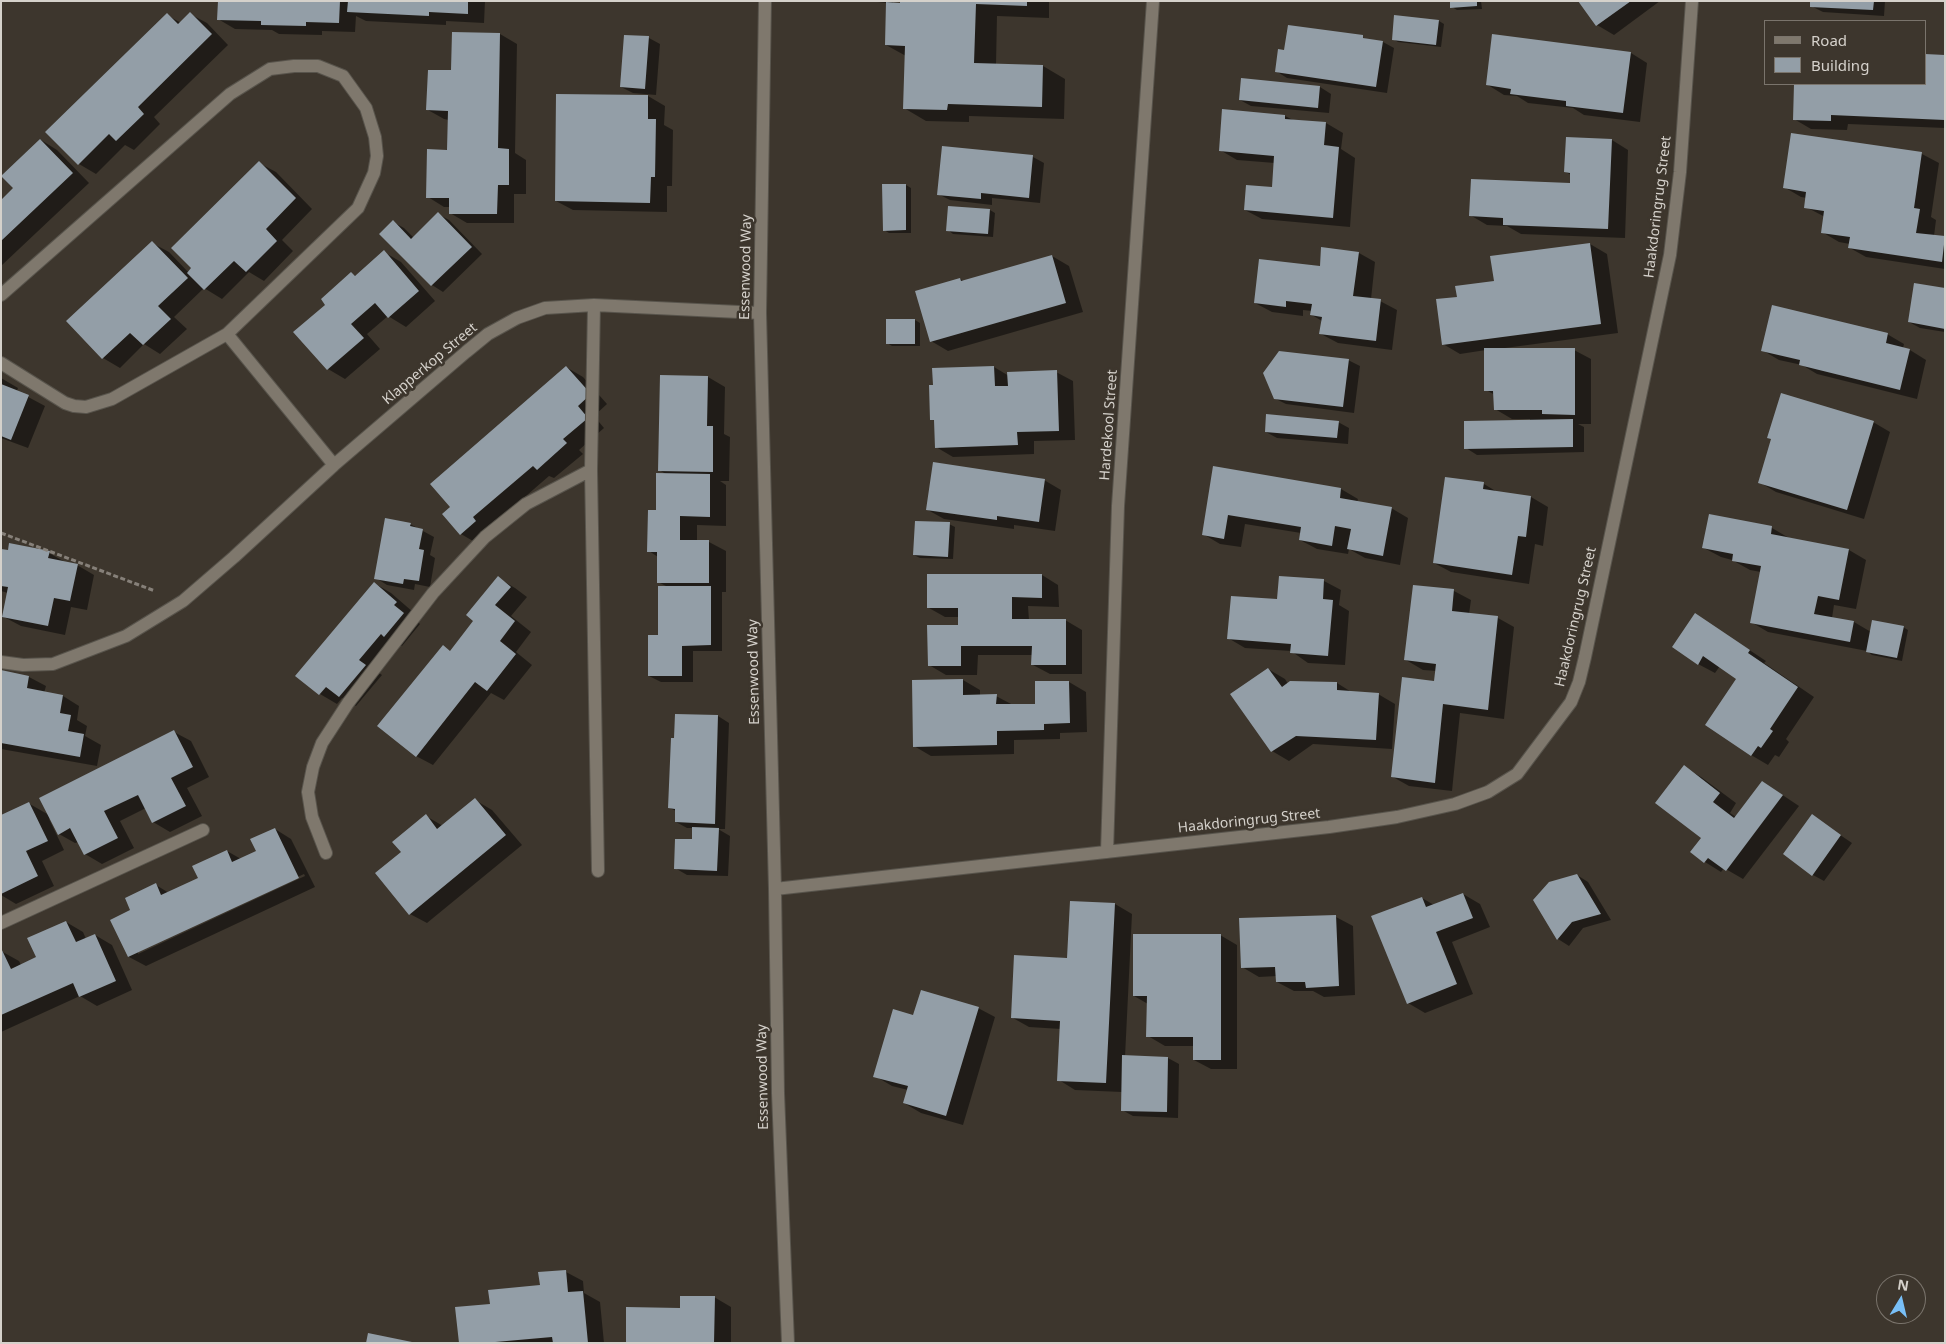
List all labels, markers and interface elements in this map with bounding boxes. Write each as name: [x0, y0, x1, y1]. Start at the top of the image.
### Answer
legend: [1764, 20, 1926, 85]
text: Road: [1811, 30, 1847, 50]
text: Building: [1811, 55, 1869, 75]
street label: Haakdoringrug Street: [1641, 135, 1675, 279]
street label: Essenwood Way: [737, 214, 755, 320]
street label: Klapperkop Street: [379, 320, 481, 408]
street label: Hardekool Street: [1097, 369, 1121, 481]
street label: Haakdoringrug Street: [1552, 545, 1600, 689]
street label: Essenwood Way: [745, 619, 763, 725]
street label: Haakdoringrug Street: [1177, 805, 1321, 837]
street label: Essenwood Way: [754, 1024, 772, 1130]
north arrow: [1876, 1274, 1926, 1324]
text: N: [1896, 1274, 1910, 1295]

